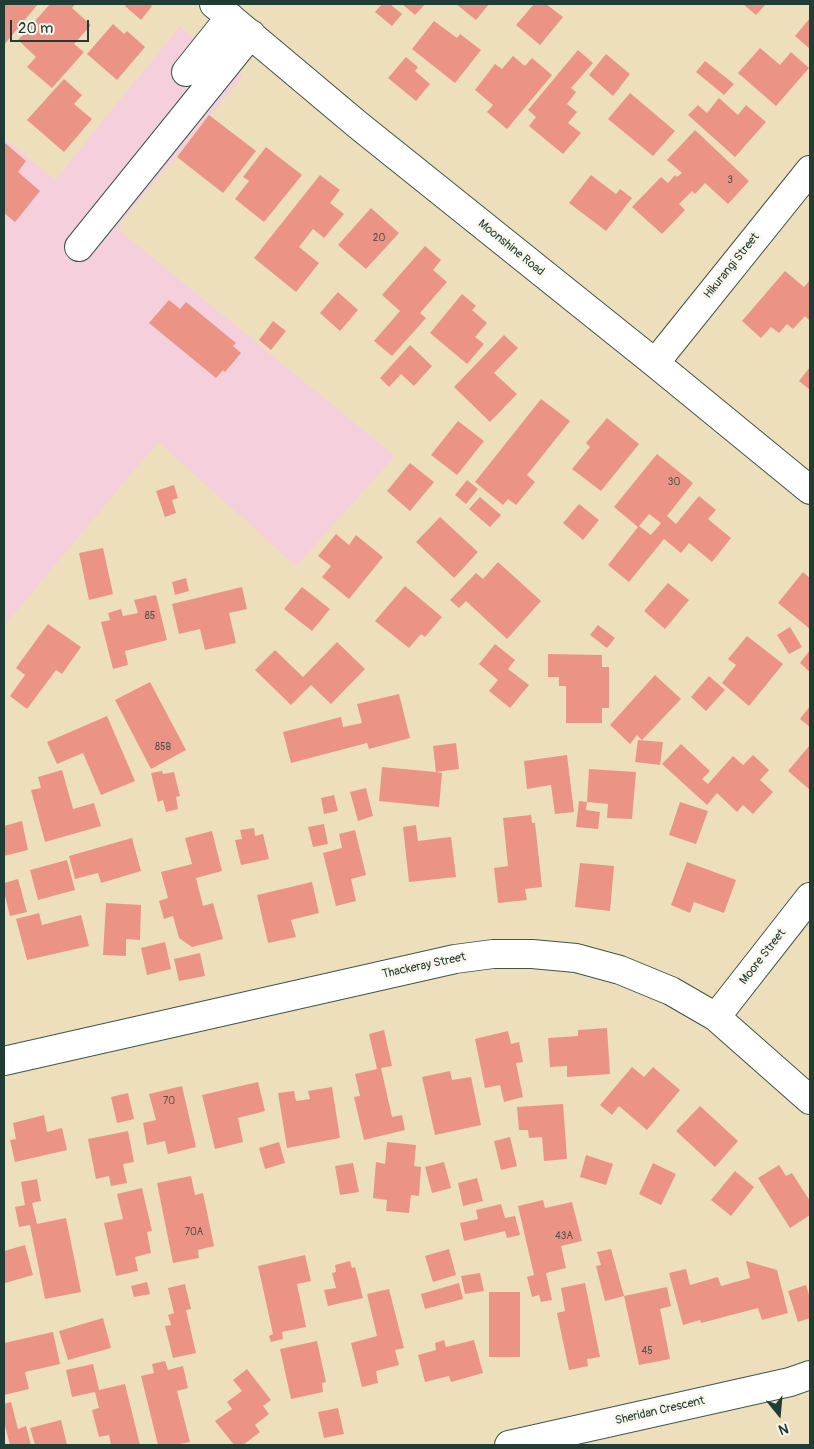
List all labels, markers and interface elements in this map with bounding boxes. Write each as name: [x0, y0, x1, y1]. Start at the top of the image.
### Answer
scale bar: [12, 10, 91, 42]
text: 20 m: [18, 19, 53, 38]
house number: 3: [727, 174, 733, 186]
street label: Moonshine Road: [475, 217, 547, 279]
street label: Hikurangi Street: [701, 230, 763, 302]
house number: 20: [373, 232, 385, 244]
house number: 30: [668, 476, 680, 488]
house number: 85: [145, 610, 155, 622]
house number: 85B: [155, 741, 171, 753]
street label: Moore Street: [737, 926, 789, 988]
street label: Thackeray Street: [381, 950, 467, 982]
house number: 70: [163, 1095, 175, 1107]
house number: 70A: [185, 1226, 203, 1238]
house number: 43A: [555, 1230, 573, 1242]
house number: 45: [641, 1345, 653, 1357]
north arrow: [754, 1389, 804, 1439]
street label: Sheridan Crescent: [614, 1394, 706, 1428]
text: N: [777, 1419, 791, 1438]

